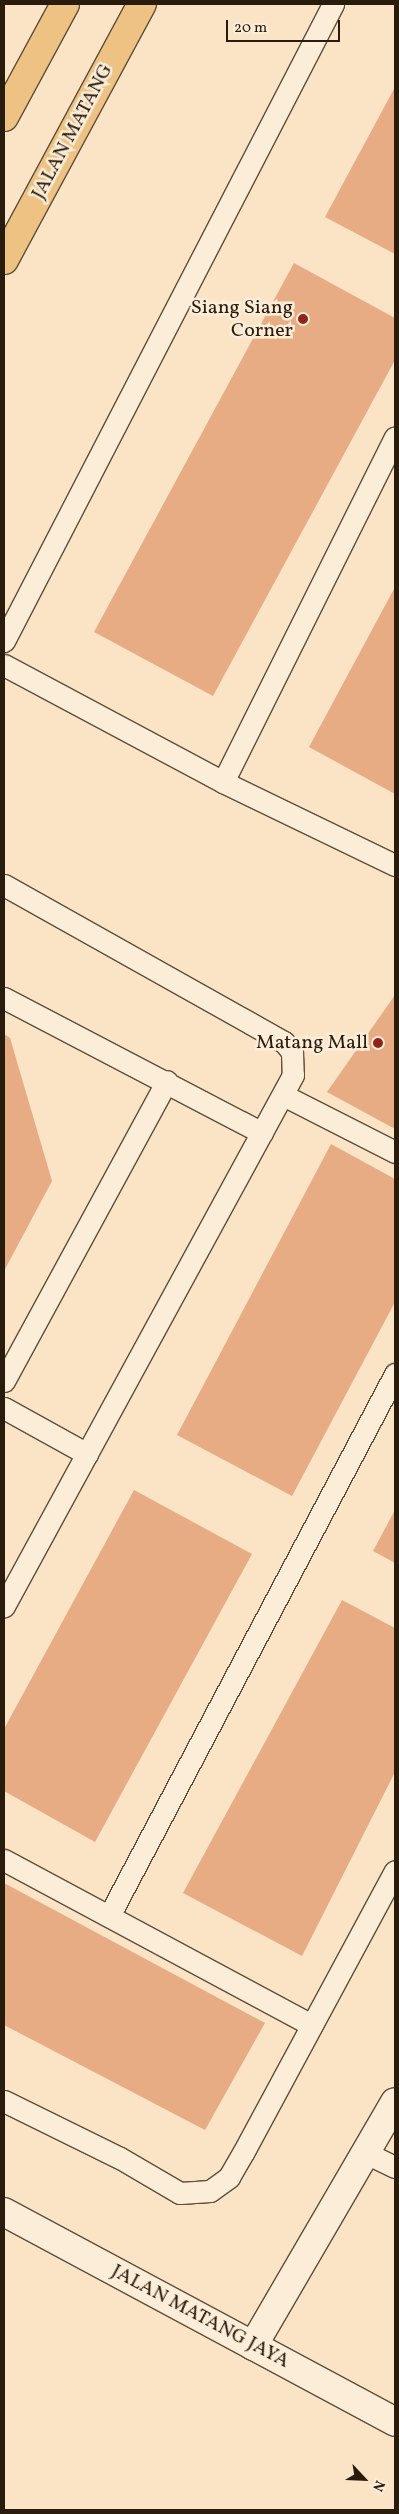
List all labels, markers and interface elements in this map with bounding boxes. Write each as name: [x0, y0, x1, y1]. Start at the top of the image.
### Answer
scale bar: [229, 10, 343, 42]
text: 20 m: [234, 18, 267, 39]
street label: JALAN MATANG: [27, 60, 119, 204]
place label: Siang Siang Corner: [191, 296, 293, 343]
marker: Siang Siang Corner: [297, 313, 309, 325]
place label: Matang Mall: [256, 1031, 368, 1055]
marker: Matang Mall: [372, 1037, 384, 1049]
street label: JALAN MATANG JAYA: [107, 2260, 293, 2374]
north arrow: [339, 2454, 389, 2504]
text: N: [367, 2477, 389, 2494]

